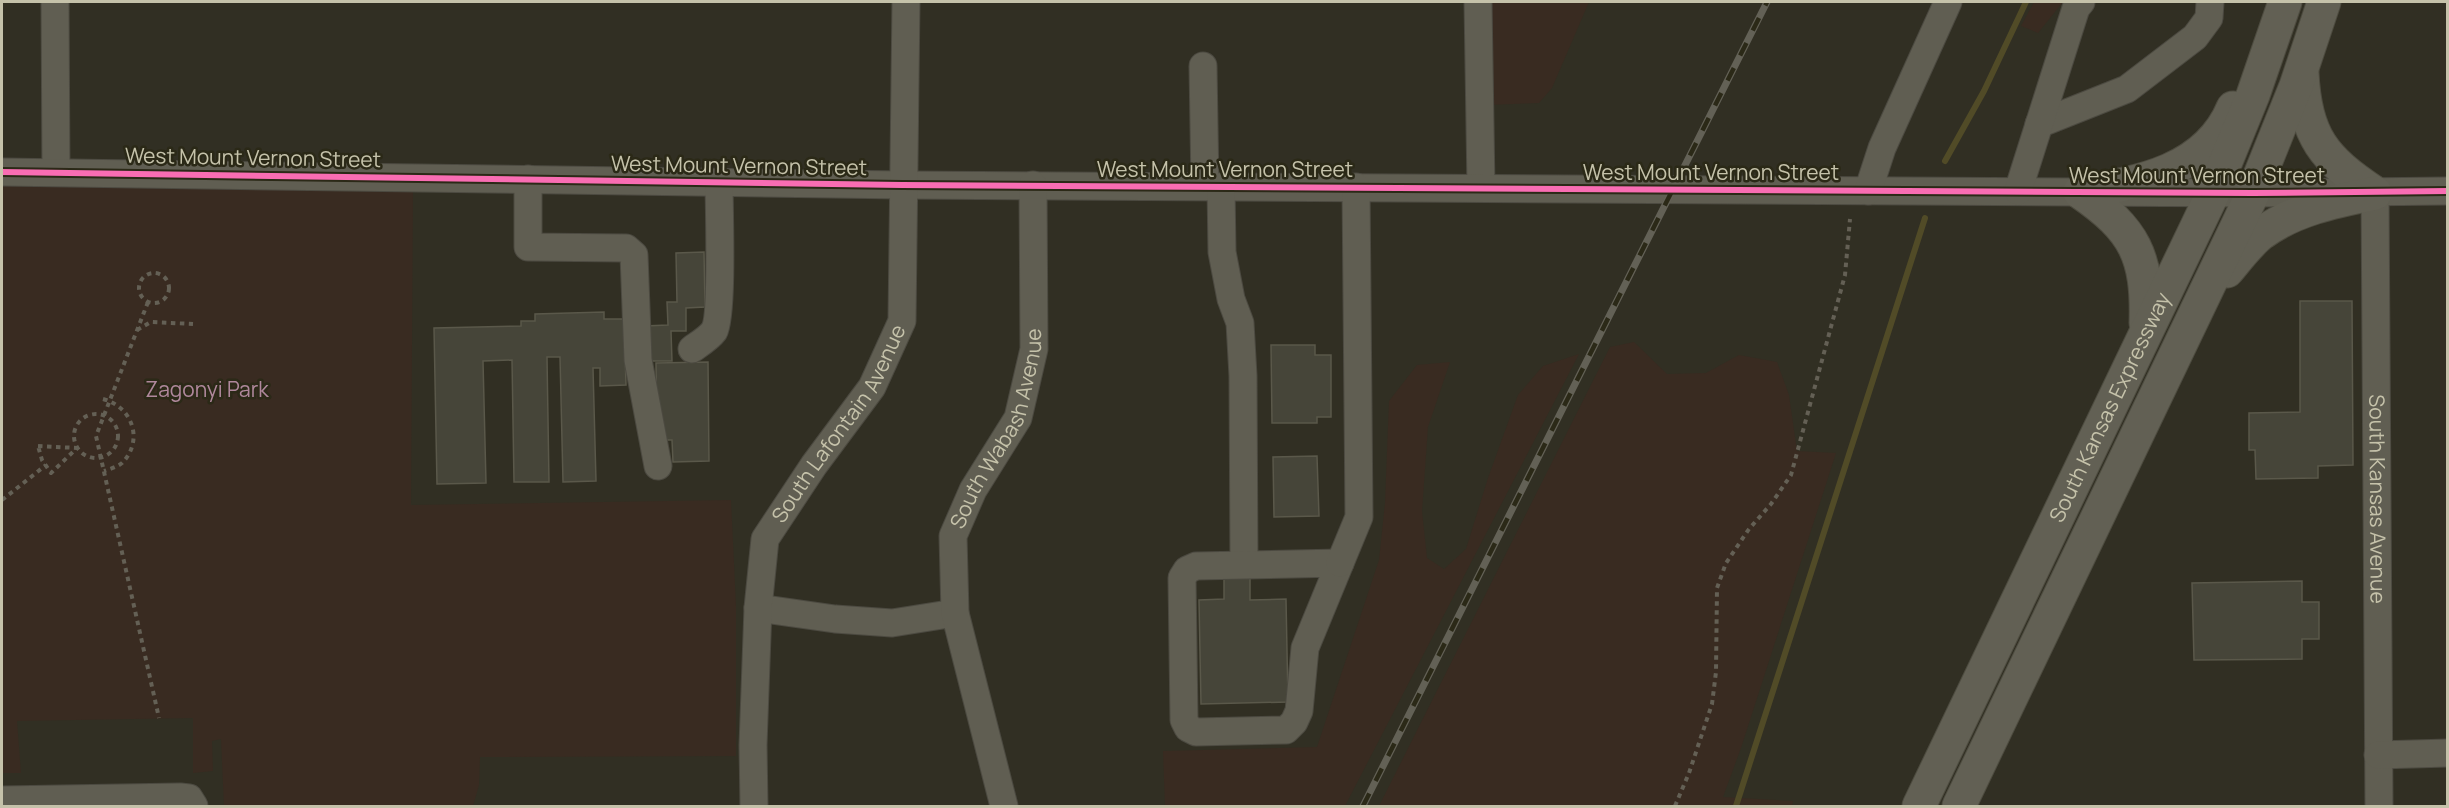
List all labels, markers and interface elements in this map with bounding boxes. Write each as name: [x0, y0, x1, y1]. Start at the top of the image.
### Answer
street label: West Mount Vernon Street: [125, 141, 381, 173]
street label: West Mount Vernon Street: [611, 149, 867, 181]
street label: West Mount Vernon Street: [1097, 155, 1353, 183]
street label: West Mount Vernon Street: [1583, 158, 1839, 186]
street label: West Mount Vernon Street: [2069, 161, 2325, 189]
street label: South Kansas Expressway: [2042, 287, 2176, 527]
street label: South Lafontain Avenue: [765, 320, 912, 528]
street label: South Wabash Avenue: [943, 328, 1047, 533]
park label: Zagonyi Park: [145, 375, 269, 403]
street label: South Kansas Avenue: [2363, 394, 2393, 604]

